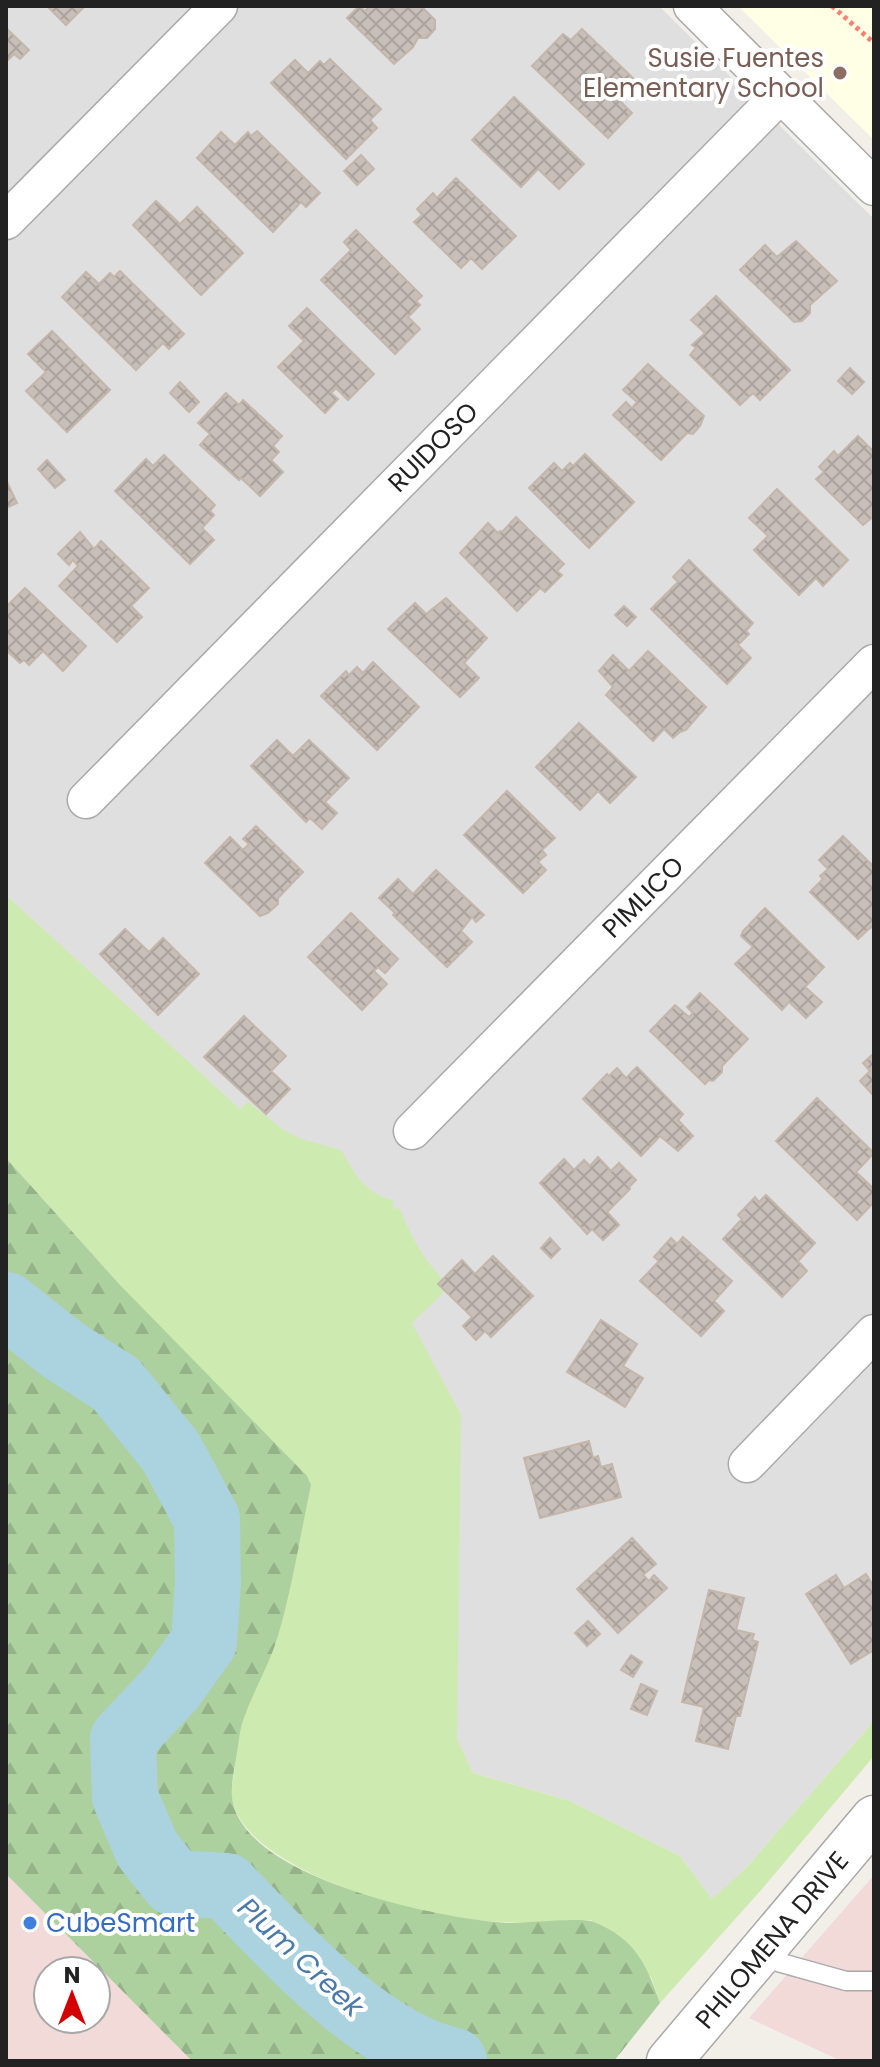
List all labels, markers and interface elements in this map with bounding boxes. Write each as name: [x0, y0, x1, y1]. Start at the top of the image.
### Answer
place label: Susie Fuentes Elementary School: [583, 40, 824, 106]
marker: Susie Fuentes Elementary School: [831, 64, 849, 82]
street label: RUIDOSO: [380, 394, 486, 500]
street label: PIMLICO: [594, 848, 692, 946]
street label: PHILOMENA DRIVE: [687, 1844, 857, 2036]
water label: Plum Creek: [229, 1889, 373, 2027]
place label: CubeSmart: [46, 1905, 195, 1941]
marker: CubeSmart: [21, 1914, 39, 1932]
north arrow: [32, 1955, 112, 2035]
text: N: [64, 1960, 80, 1991]

